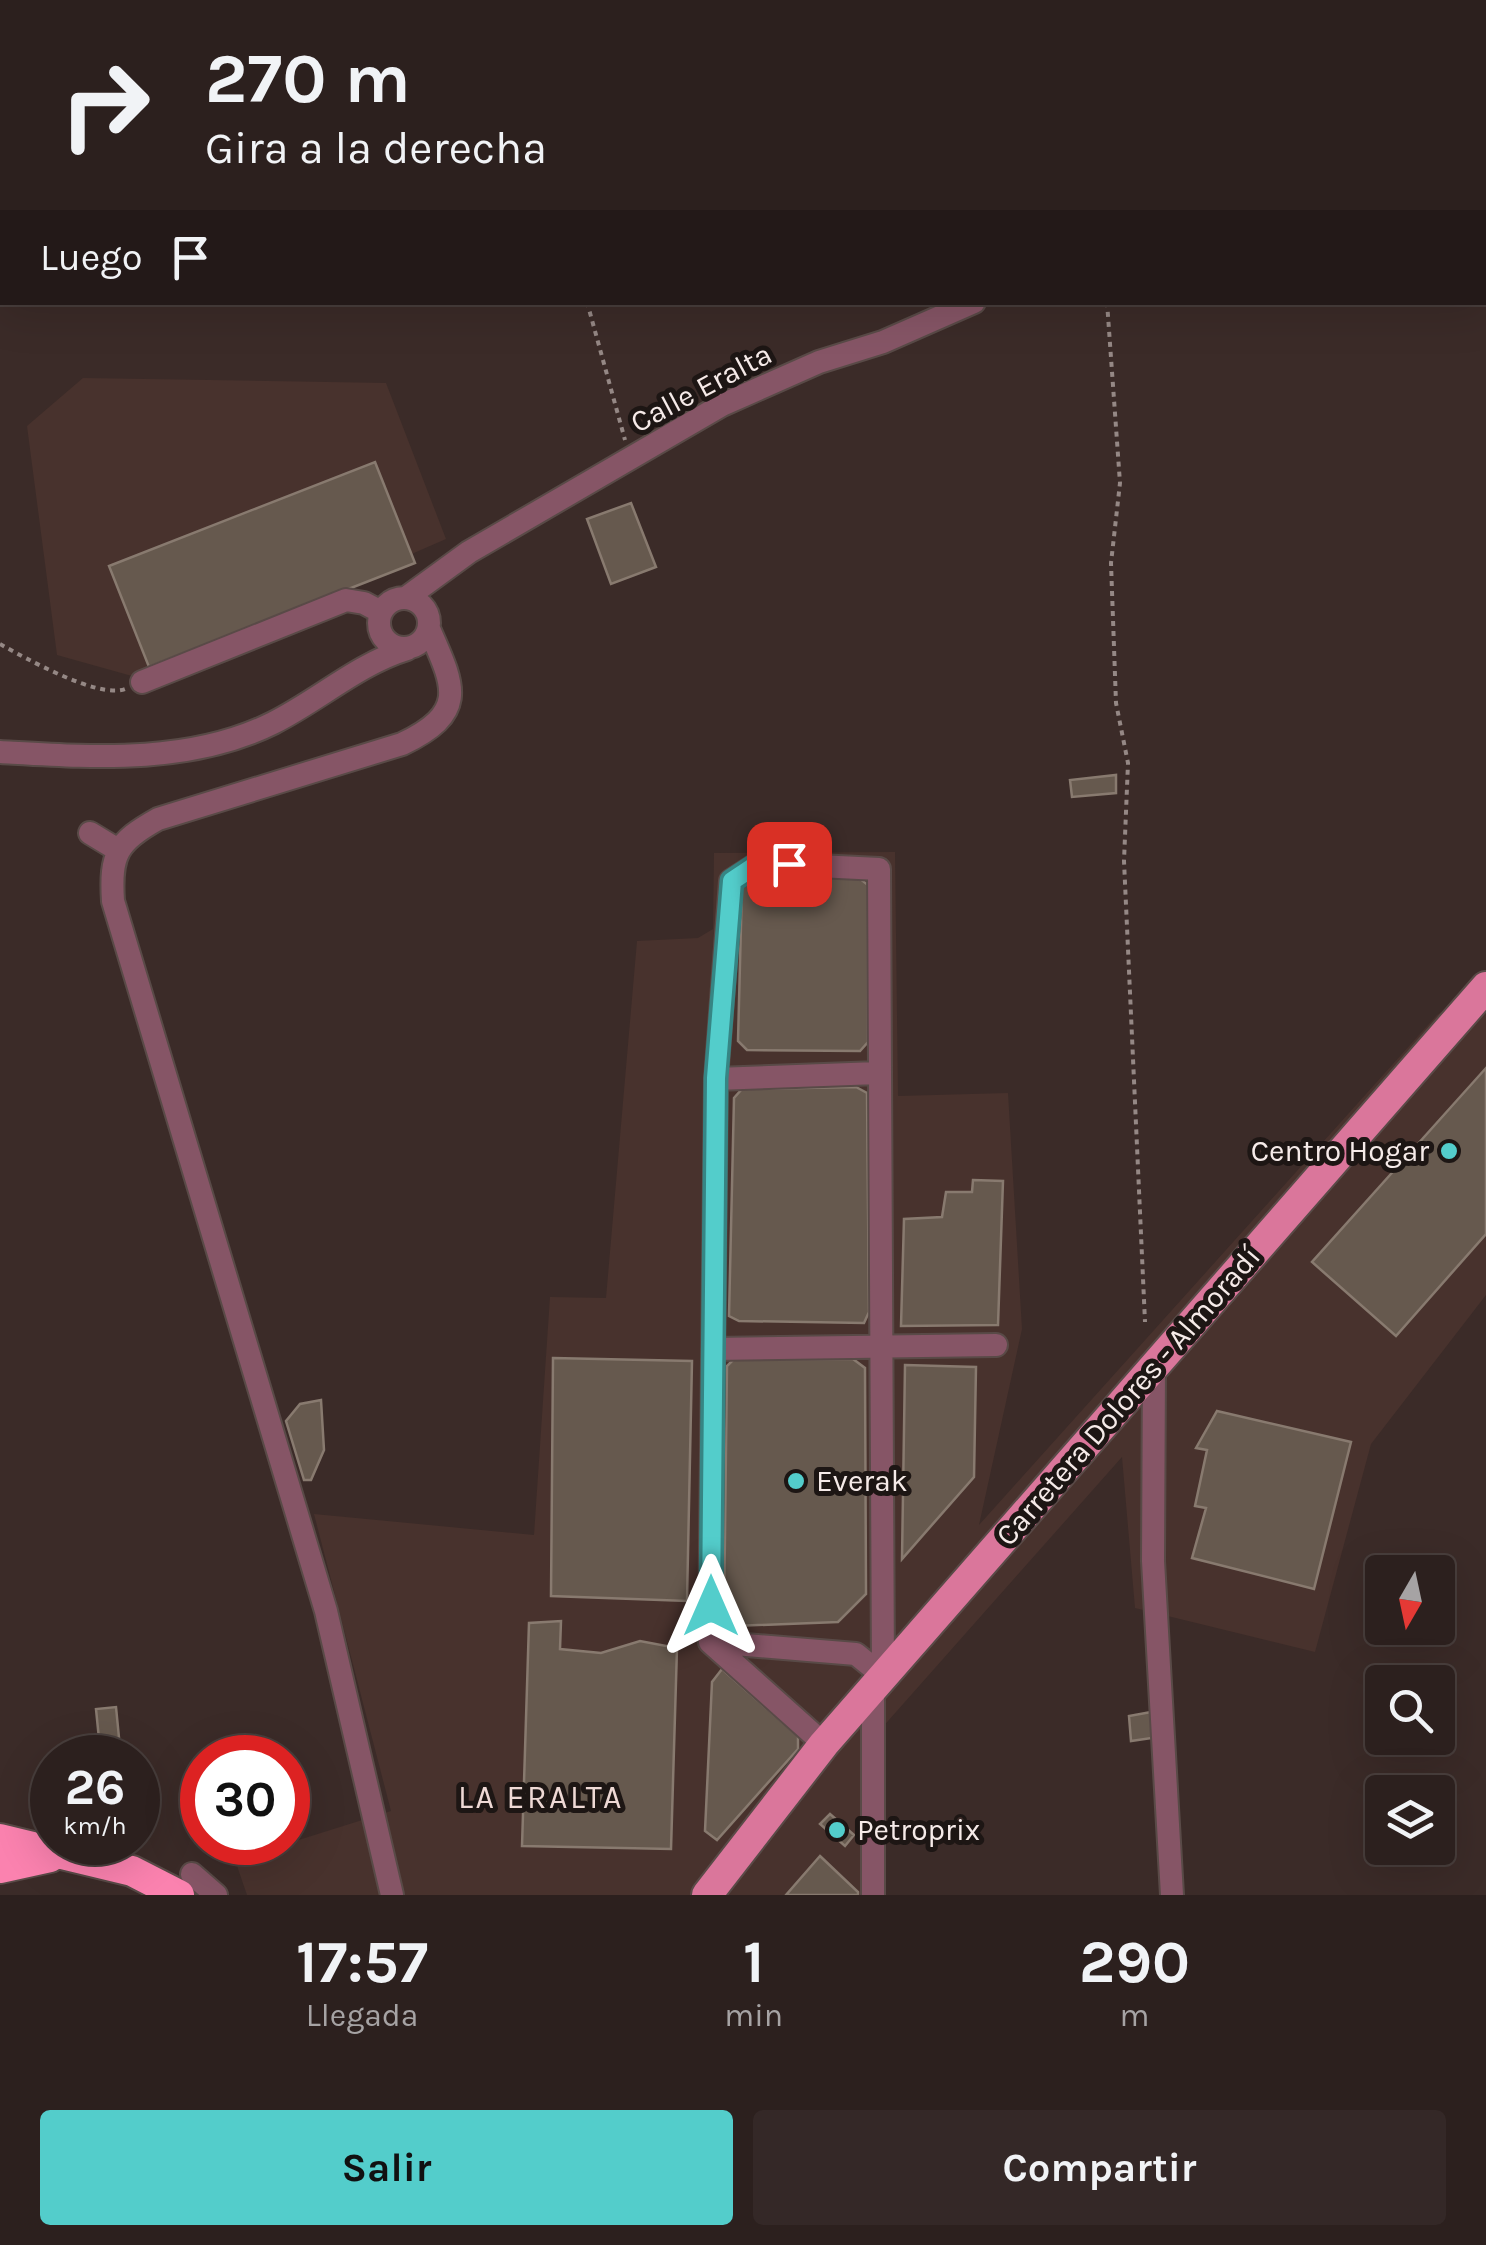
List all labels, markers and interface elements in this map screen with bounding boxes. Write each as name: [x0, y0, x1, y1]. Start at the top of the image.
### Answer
text: 270 m: [205, 38, 411, 120]
icon: right: [40, 40, 170, 170]
text: Gira a la derecha: [205, 122, 547, 174]
icon: arrive: [163, 230, 218, 285]
text: Luego: [40, 235, 143, 280]
street label: Calle Eralta: [624, 336, 778, 440]
pin: [747, 822, 832, 907]
icon: arrive: [762, 837, 817, 892]
place label: Centro Hogar: [1251, 1133, 1429, 1169]
marker: Centro Hogar: [1438, 1140, 1460, 1162]
street label: Carretera Dolores - Almoradí: [988, 1239, 1268, 1553]
place label: Everak: [816, 1463, 908, 1499]
marker: Everak: [785, 1470, 807, 1492]
position arrow: [659, 1554, 763, 1658]
north arrow: [1365, 1555, 1455, 1645]
map controls: [1365, 1555, 1455, 1865]
button: search: [1365, 1665, 1455, 1755]
speed limit sign: 30: [180, 1735, 310, 1865]
text: 26: [65, 1758, 125, 1817]
button: layers: [1365, 1775, 1455, 1865]
district label: LA ERALTA: [458, 1779, 624, 1816]
text: km/h: [63, 1811, 127, 1840]
place label: Petroprix: [857, 1812, 980, 1848]
marker: Petroprix: [826, 1819, 848, 1841]
text: 17:57: [296, 1927, 428, 1997]
text: 1: [743, 1927, 764, 1997]
text: 290: [1079, 1927, 1190, 1997]
text: Llegada: [306, 1997, 418, 2034]
text: min: [724, 1997, 783, 2034]
text: m: [1120, 1997, 1149, 2034]
button: Salir: [40, 2110, 733, 2225]
button: Compartir: [753, 2110, 1446, 2225]

